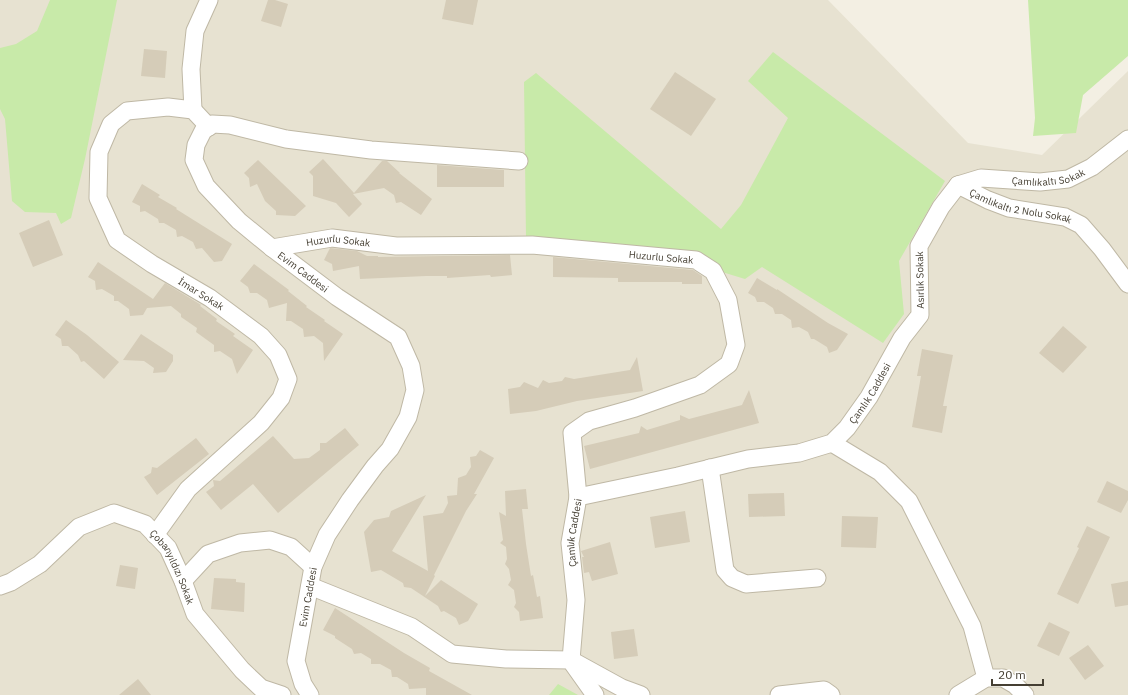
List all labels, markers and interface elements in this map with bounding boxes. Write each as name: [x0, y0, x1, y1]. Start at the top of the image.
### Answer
street label: Çamlıkaltı Sokak: [1011, 165, 1088, 189]
street label: Çamlıkaltı 2 Nolu Sokak: [967, 185, 1075, 226]
street label: Huzurlu Sokak: [305, 231, 372, 249]
street label: Huzurlu Sokak: [628, 247, 695, 266]
street label: Evim Caddesi: [275, 249, 331, 295]
street label: Asırlık Sokak: [913, 250, 927, 309]
street label: İmar Sokak: [176, 275, 227, 314]
street label: Çamlık Caddesi: [846, 361, 893, 426]
street label: Çamlık Caddesi: [563, 497, 584, 568]
street label: Çobanyıldızı Sokak: [147, 527, 198, 607]
street label: Evim Caddesi: [296, 566, 319, 628]
scale bar: [992, 661, 1043, 687]
text: 20 m: [998, 667, 1026, 682]

